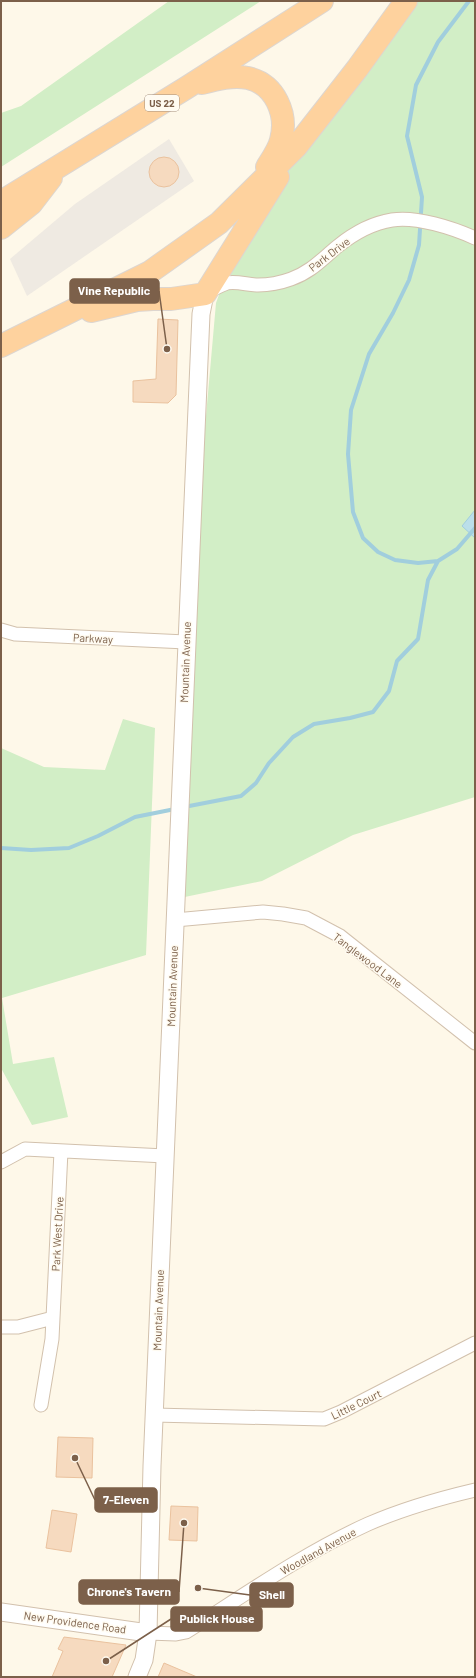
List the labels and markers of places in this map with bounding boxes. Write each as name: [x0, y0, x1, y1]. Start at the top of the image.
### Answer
callout: Vine Republic: [70, 279, 159, 303]
callout: 7-Eleven: [95, 1488, 157, 1512]
callout: Chrone's Tavern: [79, 1580, 179, 1604]
callout: Shell: [250, 1583, 293, 1607]
callout: Publick House: [171, 1607, 262, 1631]

